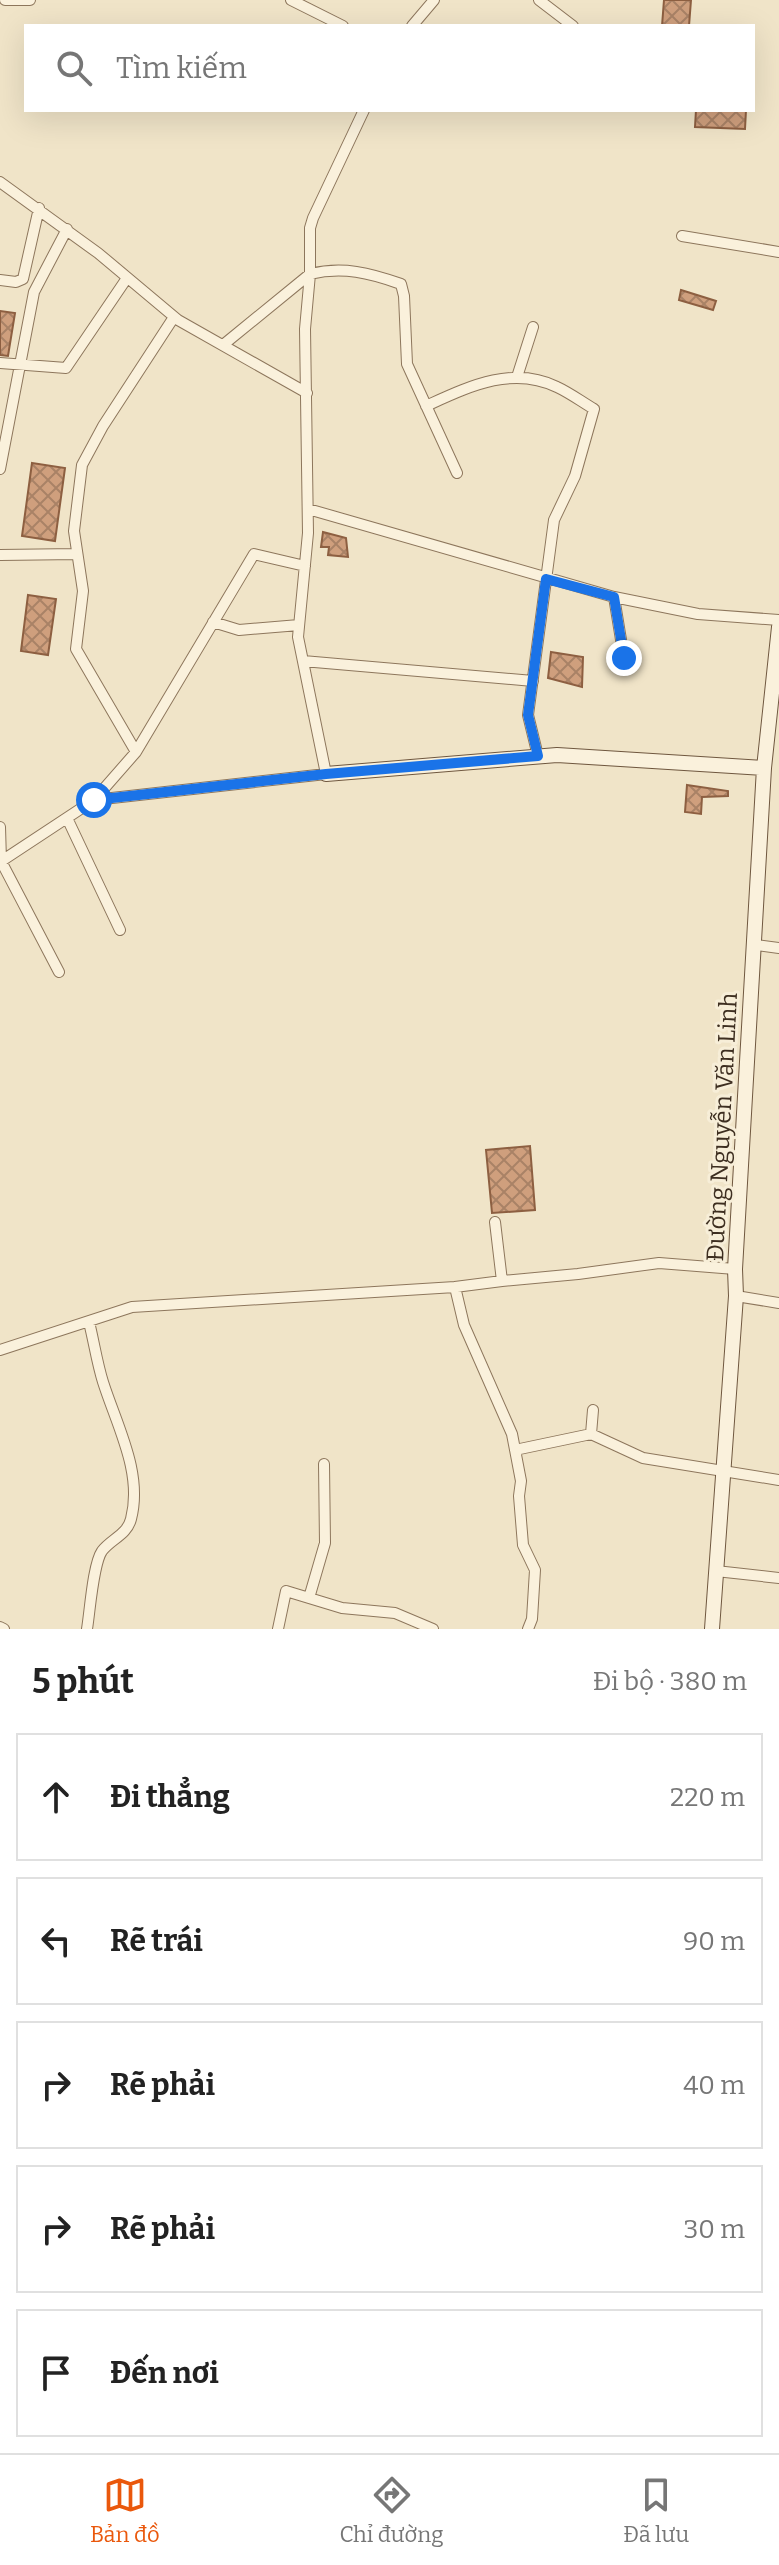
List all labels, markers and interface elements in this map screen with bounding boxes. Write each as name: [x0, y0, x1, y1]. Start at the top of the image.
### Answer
search box: [24, 24, 755, 112]
icon: search: [52, 46, 96, 90]
text: Tìm kiếm: [116, 50, 247, 86]
route end: [606, 640, 642, 676]
route start: [76, 782, 112, 818]
street label: Đường Nguyễn Văn Linh: [701, 992, 743, 1262]
text: 5 phút: [32, 1661, 134, 1702]
text: Đi bộ · 380 m: [593, 1666, 747, 1697]
icon: ahead: [34, 1775, 78, 1819]
text: Đi thẳng: [110, 1779, 230, 1815]
text: 220 m: [670, 1782, 745, 1813]
icon: left: [34, 1919, 78, 1963]
text: Rẽ trái: [110, 1923, 203, 1959]
text: 90 m: [683, 1926, 745, 1957]
icon: right: [34, 2063, 78, 2107]
text: Rẽ phải: [110, 2067, 215, 2103]
text: 40 m: [683, 2070, 745, 2101]
icon: right: [34, 2207, 78, 2251]
text: Rẽ phải: [110, 2211, 215, 2247]
text: 30 m: [684, 2214, 745, 2245]
icon: arrive: [34, 2351, 78, 2395]
text: Đến nơi: [110, 2355, 219, 2391]
tab: Bản đồ: [90, 2473, 160, 2548]
tab: Chỉ đường: [339, 2473, 444, 2548]
tab: Đã lưu: [623, 2473, 689, 2548]

